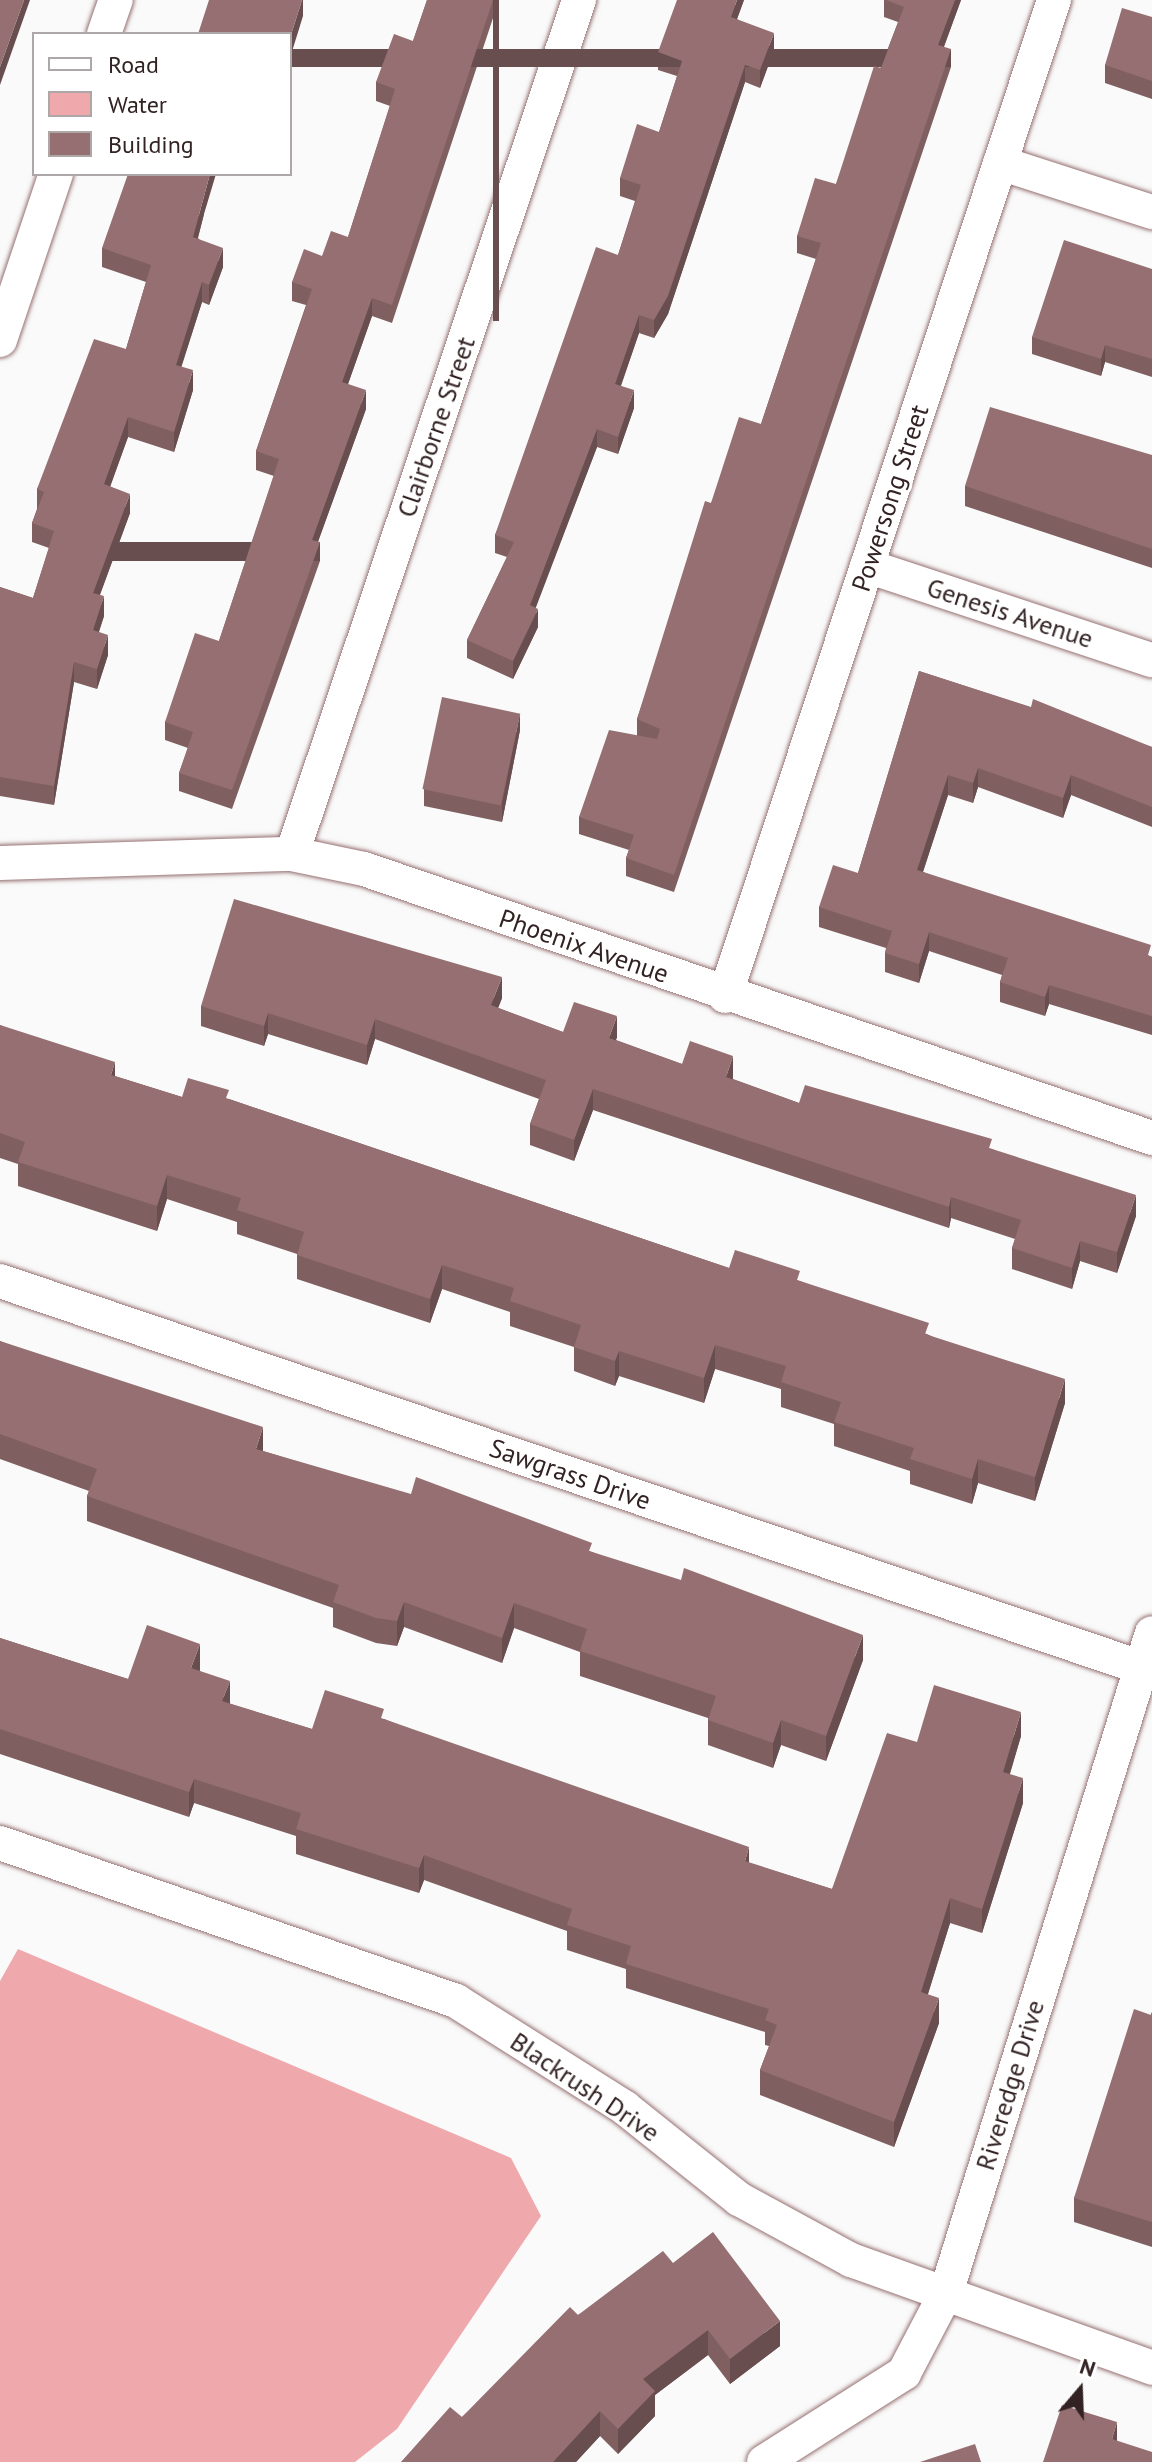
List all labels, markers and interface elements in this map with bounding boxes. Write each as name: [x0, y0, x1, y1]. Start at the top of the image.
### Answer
legend: [32, 32, 292, 176]
text: Road: [108, 49, 159, 80]
text: Water: [108, 89, 167, 120]
text: Building: [108, 129, 194, 160]
street label: Clairborne Street: [391, 333, 481, 521]
street label: Powersong Street: [845, 401, 935, 595]
street label: Genesis Avenue: [923, 571, 1097, 655]
street label: Phoenix Avenue: [494, 902, 674, 990]
street label: Sawgrass Drive: [485, 1432, 655, 1516]
street label: Riveredge Drive: [969, 1996, 1051, 2174]
street label: Blackrush Drive: [505, 2026, 665, 2148]
north arrow: [1040, 2350, 1120, 2430]
text: N: [1076, 2352, 1099, 2383]

